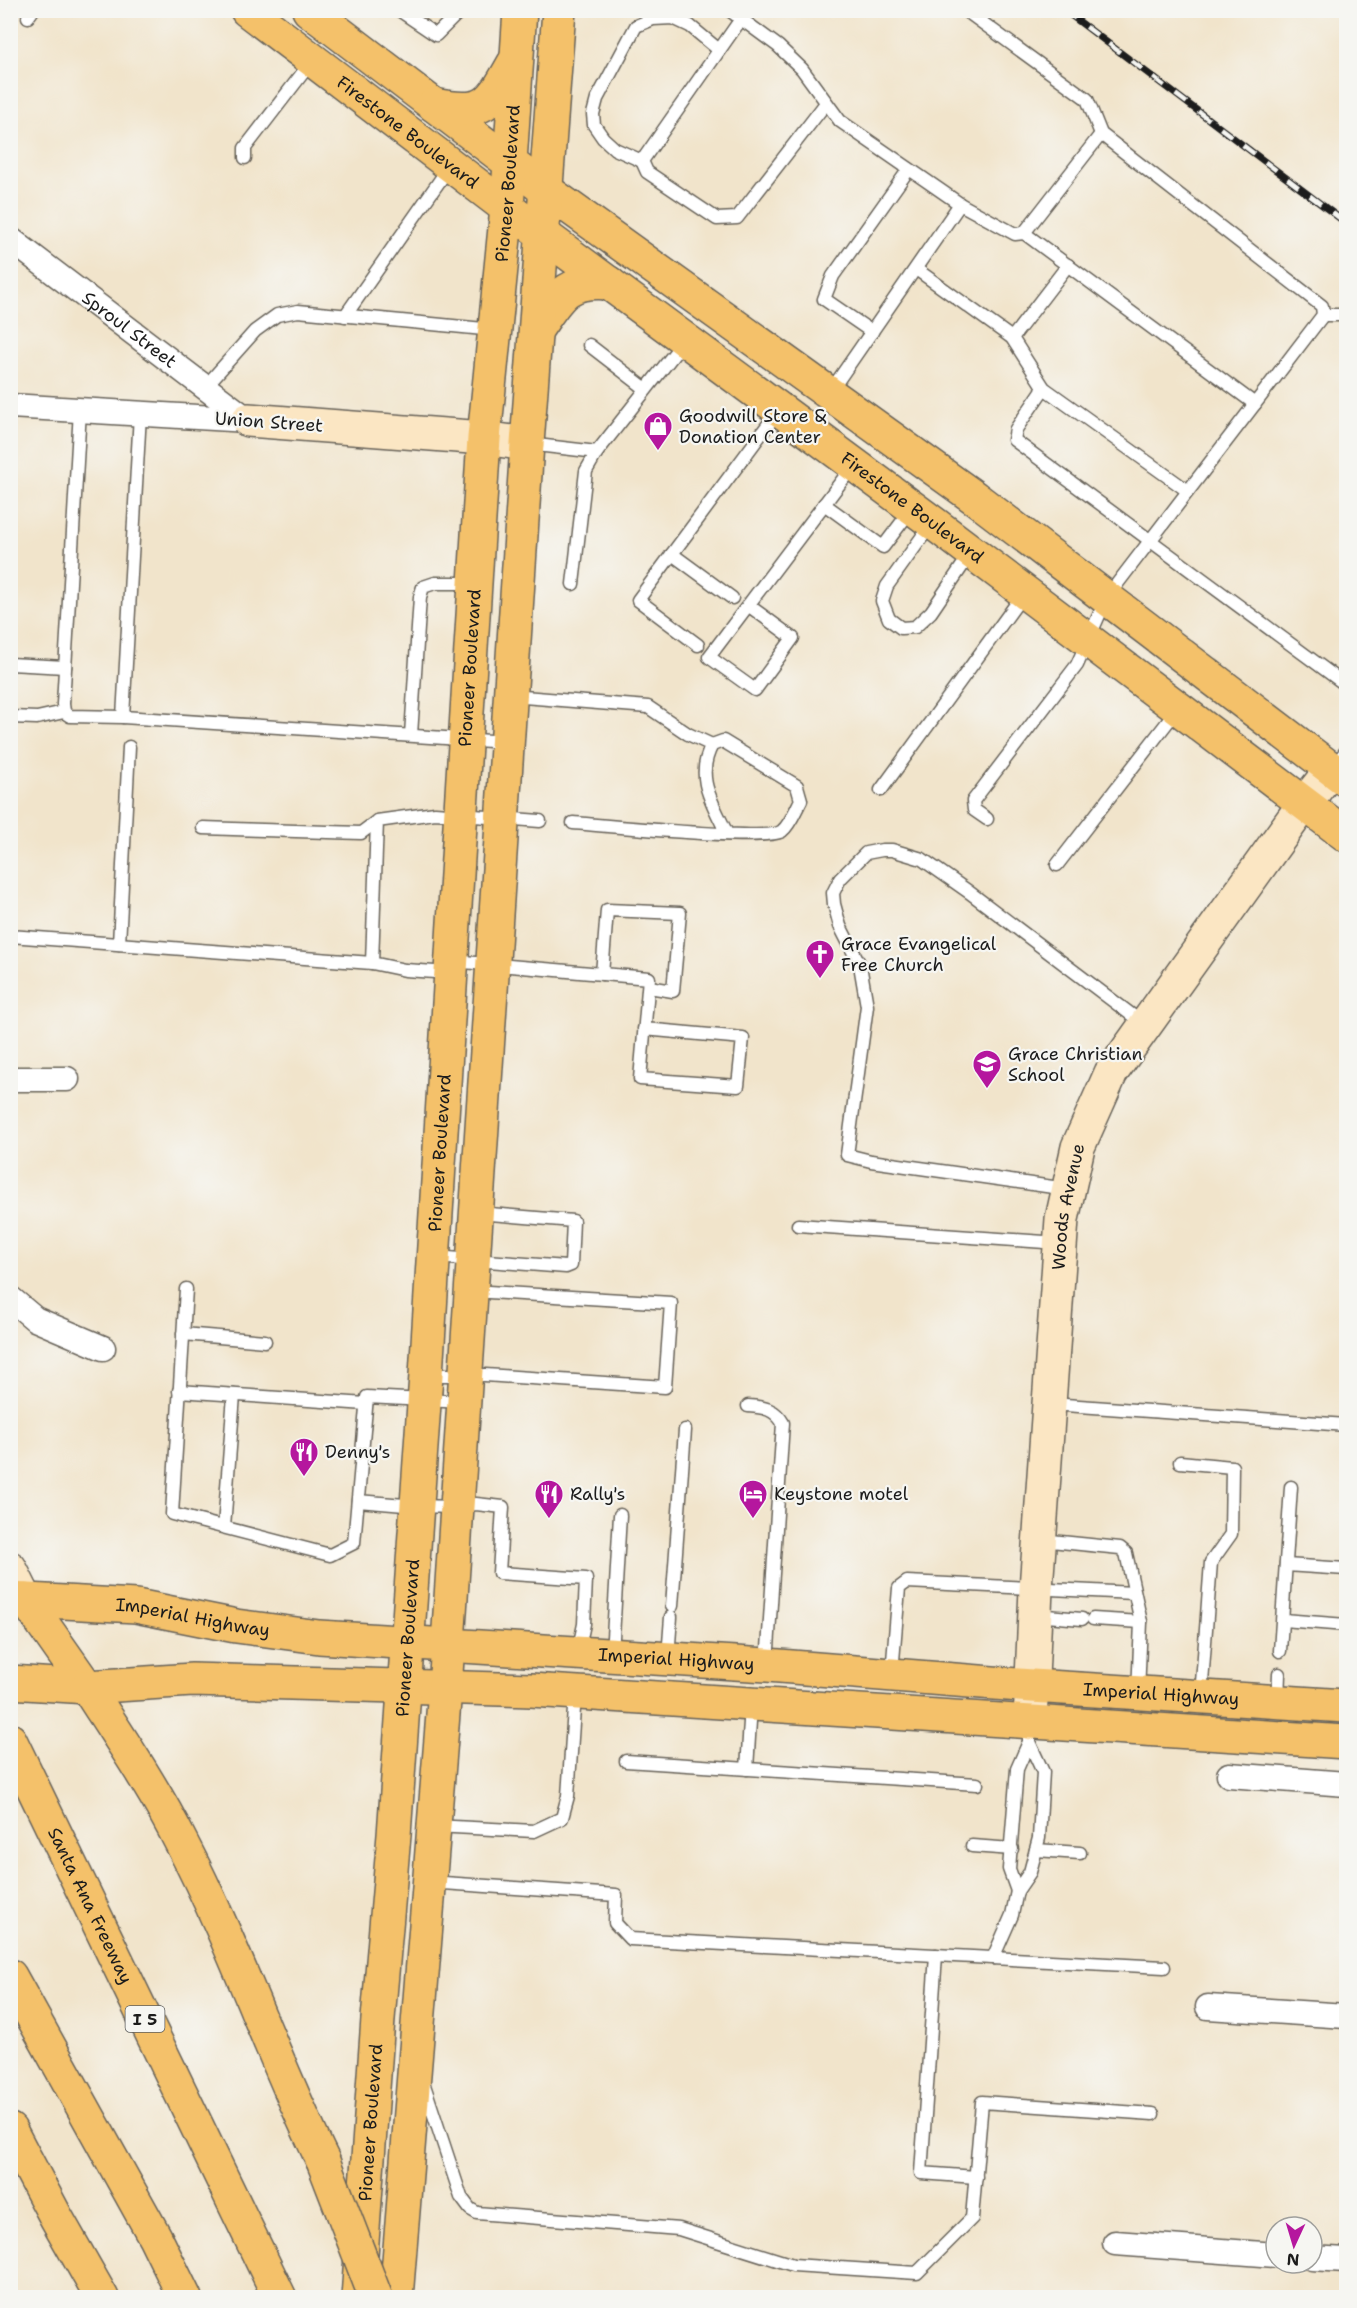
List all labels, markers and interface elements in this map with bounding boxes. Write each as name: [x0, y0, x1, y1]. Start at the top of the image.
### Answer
street label: Firestone Boulevard: [332, 71, 484, 194]
street label: Pioneer Boulevard: [490, 104, 526, 263]
street label: Sproul Street: [77, 286, 182, 374]
place label: Goodwill Store & Donation Center: [679, 404, 827, 449]
street label: Union Street: [214, 406, 324, 438]
shop icon: Goodwill Store & Donation Center: [642, 410, 674, 452]
street label: Firestone Boulevard: [836, 447, 989, 569]
street label: Pioneer Boulevard: [453, 588, 487, 748]
place label: Grace Evangelical Free Church: [841, 932, 997, 977]
church icon: Grace Evangelical Free Church: [804, 938, 836, 980]
place label: Grace Christian School: [1008, 1042, 1142, 1087]
school or university icon: Grace Christian School: [971, 1048, 1003, 1090]
street label: Pioneer Boulevard: [423, 1073, 457, 1233]
street label: Woods Avenue: [1046, 1141, 1090, 1271]
restaurant icon: Denny's: [288, 1436, 320, 1478]
place label: Denny's: [325, 1440, 391, 1464]
restaurant icon: Rally's: [533, 1478, 565, 1520]
hotel icon: Keystone motel: [737, 1478, 769, 1520]
place label: Rally's: [570, 1482, 626, 1506]
place label: Keystone motel: [774, 1482, 909, 1506]
street label: Pioneer Boulevard: [390, 1558, 425, 1718]
street label: Imperial Highway: [115, 1593, 271, 1642]
street label: Imperial Highway: [597, 1642, 755, 1676]
street label: Imperial Highway: [1082, 1677, 1240, 1711]
street label: Santa Ana Freeway: [42, 1823, 138, 1988]
road number: I 5: [126, 2006, 164, 2032]
street label: Pioneer Boulevard: [353, 2043, 388, 2202]
north arrow: [1264, 2215, 1324, 2275]
text: N: [1286, 2249, 1300, 2270]

